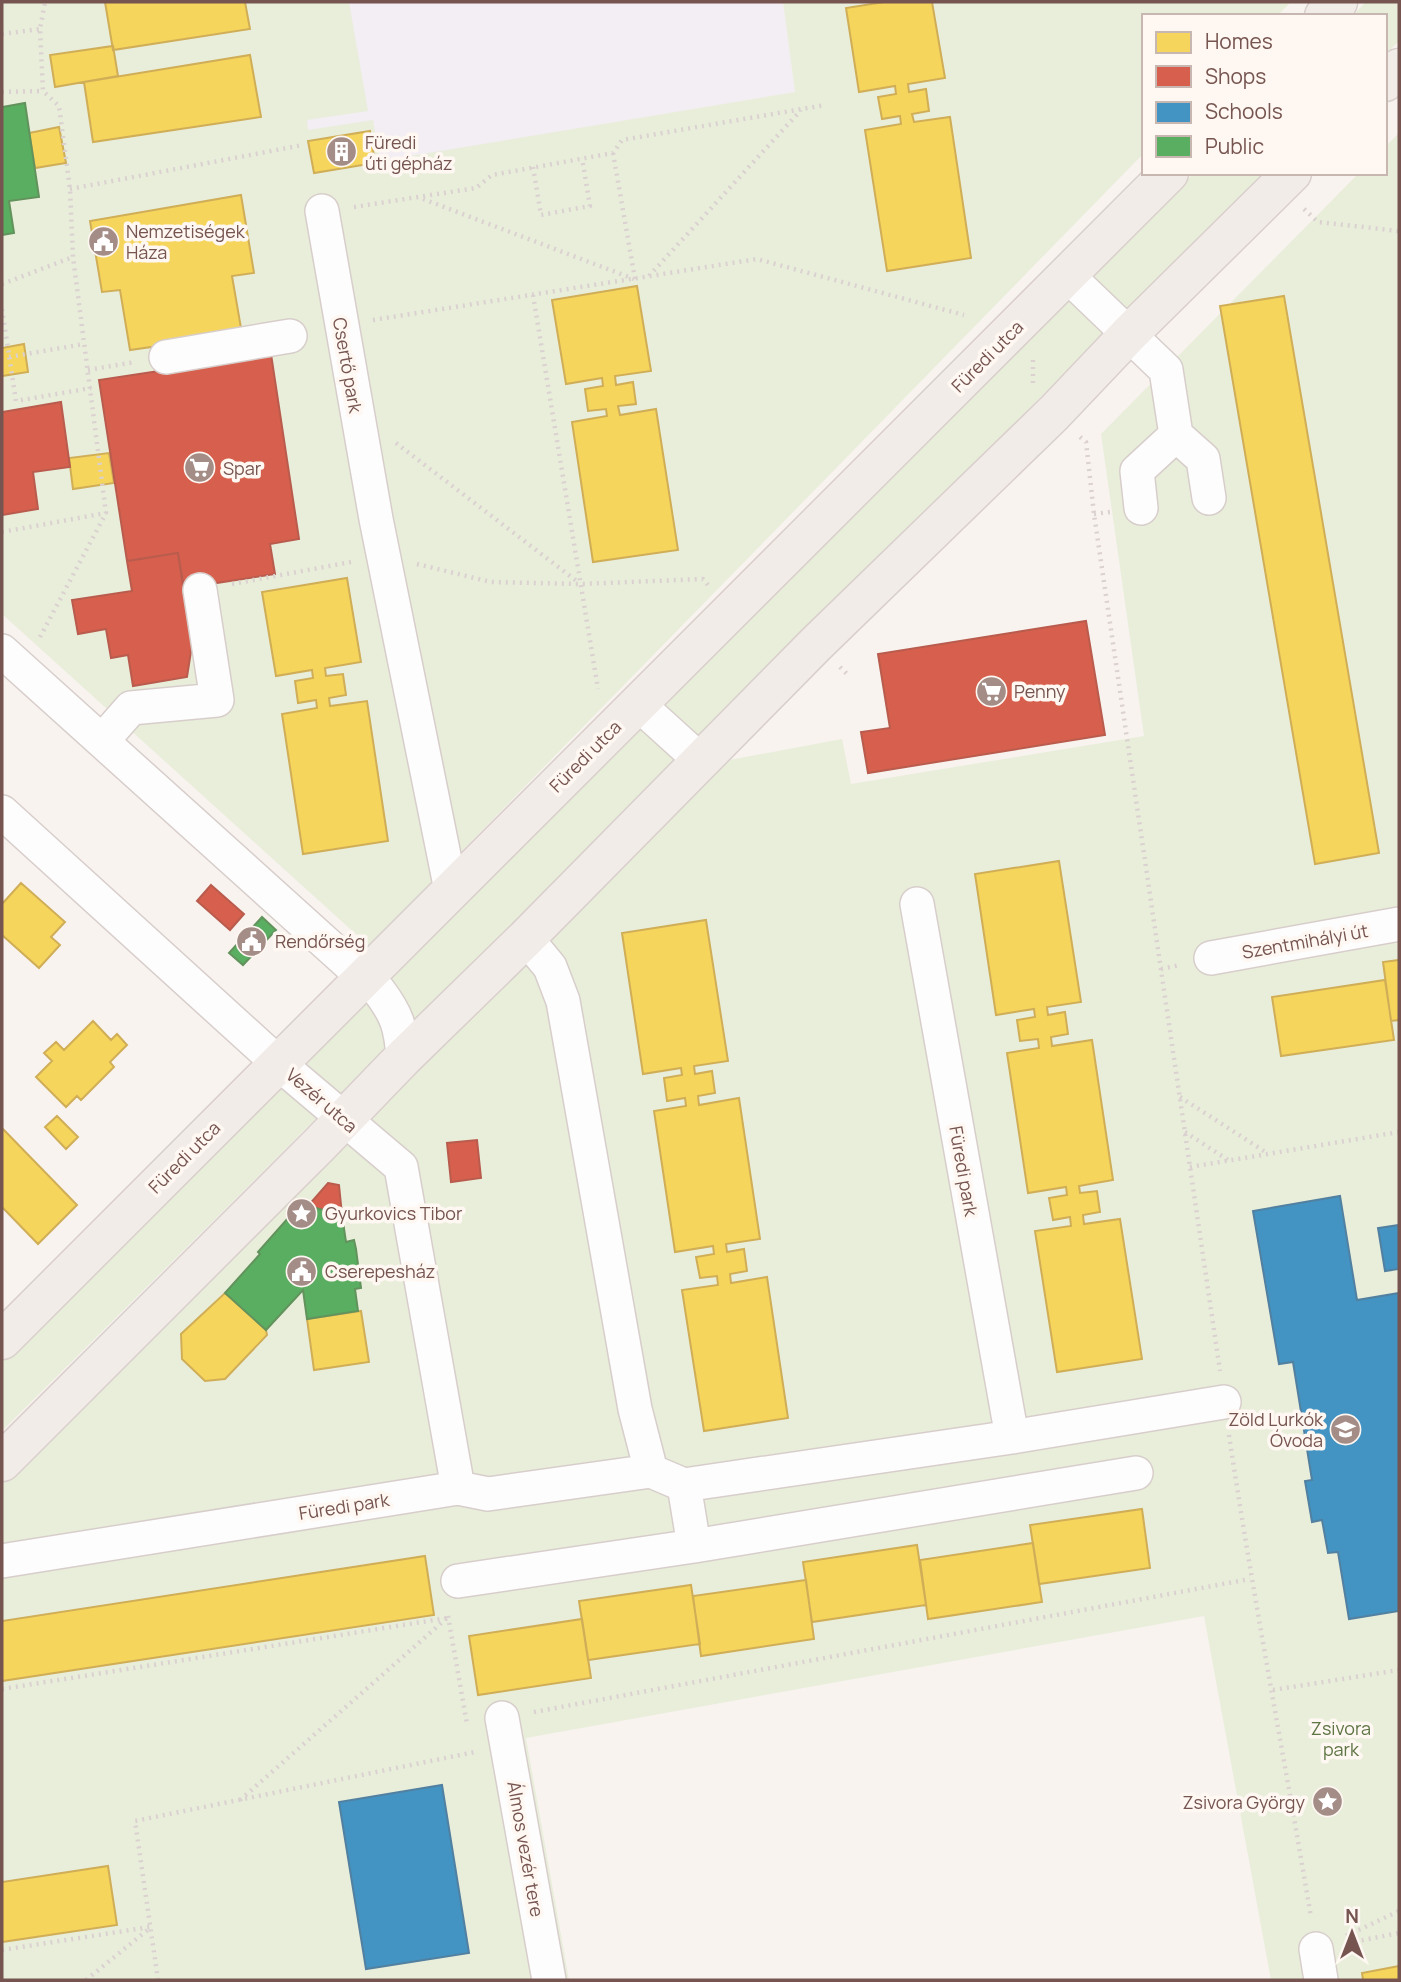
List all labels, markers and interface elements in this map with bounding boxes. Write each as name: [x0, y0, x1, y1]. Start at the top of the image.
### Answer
legend: [1142, 14, 1387, 175]
text: Homes: [1205, 27, 1273, 55]
text: Shops: [1205, 62, 1266, 90]
text: Schools: [1205, 97, 1283, 125]
place label: Füredi úti gépház: [365, 130, 453, 175]
text: Public: [1205, 132, 1264, 160]
building icon: Füredi úti gépház: [325, 135, 359, 169]
place label: Nemzetiségek Háza: [126, 219, 246, 264]
public building icon: Nemzetiségek Háza: [86, 224, 120, 258]
street label: Csertő park: [328, 315, 368, 416]
street label: Füredi utca: [946, 315, 1028, 397]
supermarket icon: Spar: [183, 451, 217, 485]
place label: Spar: [223, 456, 262, 480]
supermarket icon: Penny: [974, 674, 1008, 708]
place label: Penny: [1014, 679, 1066, 703]
street label: Füredi utca: [544, 715, 626, 797]
street label: Szentmihályi út: [1240, 918, 1370, 964]
public building icon: Rendőrség: [235, 924, 269, 958]
place label: Rendőrség: [275, 929, 365, 953]
street label: Vezér utca: [281, 1062, 363, 1138]
street label: Füredi utca: [143, 1116, 225, 1198]
street label: Füredi park: [944, 1124, 984, 1219]
place icon: Gyurkovics Tibor: [285, 1196, 319, 1230]
place label: Gyurkovics Tibor: [325, 1201, 463, 1225]
public building icon: Cserepesház: [285, 1254, 319, 1288]
place label: Cserepesház: [325, 1259, 435, 1283]
place label: Zöld Lurkók Óvoda: [1228, 1407, 1324, 1452]
school or university icon: Zöld Lurkók Óvoda: [1329, 1412, 1363, 1446]
street label: Füredi park: [297, 1487, 392, 1525]
park label: Zsivora park: [1311, 1716, 1371, 1761]
street label: Álmos vezér tere: [502, 1779, 550, 1919]
place icon: Zsivora György: [1311, 1785, 1345, 1819]
place label: Zsivora György: [1182, 1790, 1305, 1814]
north arrow: [1317, 1898, 1387, 1968]
text: N: [1345, 1903, 1359, 1929]

